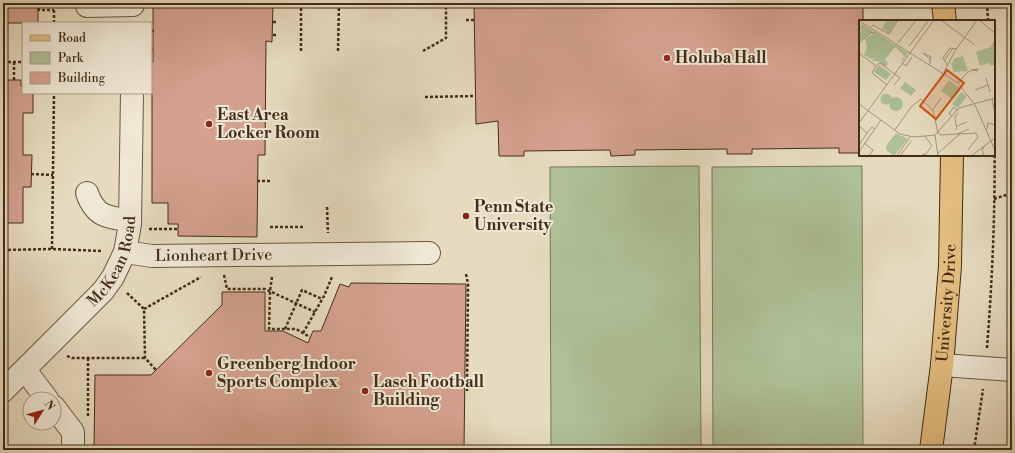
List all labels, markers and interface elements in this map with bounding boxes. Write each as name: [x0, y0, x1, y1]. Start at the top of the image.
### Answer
inset map: [859, 20, 995, 156]
legend: [22, 22, 152, 94]
text: Road: [58, 31, 86, 46]
place label: Holuba Hall: [675, 48, 767, 68]
text: Park: [58, 51, 84, 66]
marker: Holuba Hall: [662, 53, 672, 63]
text: Building: [57, 71, 106, 86]
place label: East Area Locker Room: [217, 105, 320, 143]
marker: East Area Locker Room: [204, 119, 214, 129]
place label: Penn State University: [474, 197, 554, 235]
marker: Penn State University: [461, 211, 471, 221]
street label: McKean Road: [83, 216, 140, 311]
street label: University Drive: [932, 244, 960, 363]
street label: Lionheart Drive: [155, 245, 272, 266]
place label: Greenberg Indoor Sports Complex: [217, 354, 356, 392]
marker: Greenberg Indoor Sports Complex: [204, 368, 214, 378]
place label: Lasch Football Building: [373, 372, 485, 410]
marker: Lasch Football Building: [360, 386, 370, 396]
north arrow: [22, 391, 62, 431]
text: N: [41, 398, 58, 414]

